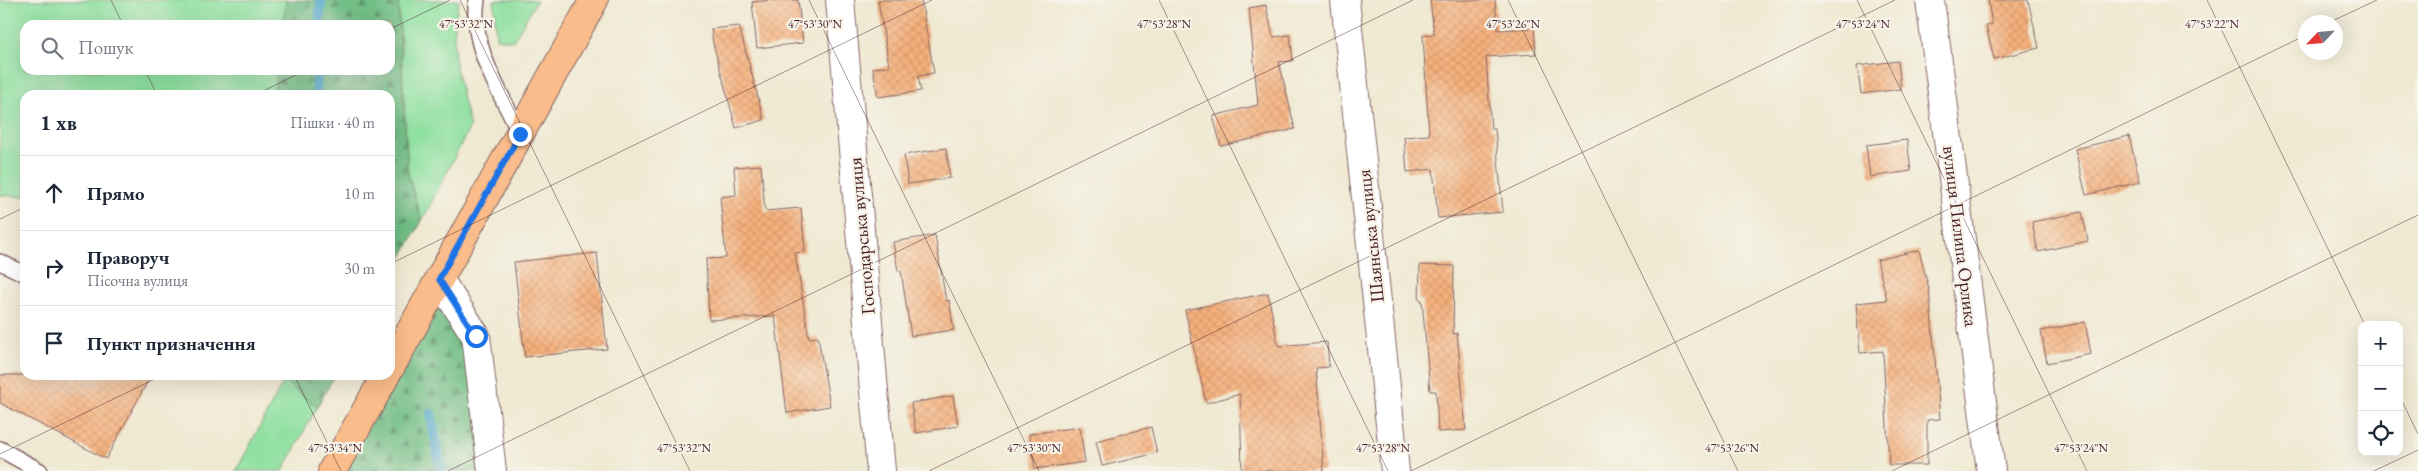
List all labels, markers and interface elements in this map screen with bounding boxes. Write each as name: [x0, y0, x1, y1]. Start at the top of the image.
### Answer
north arrow: [2298, 15, 2343, 60]
text: 47°53'32"N: [439, 16, 493, 32]
text: 47°53'30"N: [788, 16, 842, 32]
text: 47°53'28"N: [1137, 16, 1191, 32]
text: 47°53'26"N: [1486, 16, 1540, 32]
text: 47°53'24"N: [1836, 16, 1890, 32]
text: 47°53'22"N: [2185, 16, 2239, 32]
search box: [20, 20, 395, 75]
icon: search: [38, 34, 66, 62]
text: Пошук: [78, 35, 134, 60]
text: 1 хв: [40, 109, 77, 136]
text: Пішки · 40 m: [290, 112, 375, 133]
route end: [509, 123, 532, 146]
street label: вулиця Пилипа Орлика: [1937, 144, 1984, 328]
street label: Господарська вулиця: [842, 156, 881, 316]
street label: Шаянська вулиця: [1351, 168, 1390, 304]
icon: ahead: [40, 179, 68, 207]
text: Прямо: [87, 181, 145, 206]
text: 10 m: [344, 183, 375, 204]
text: Праворуч: [87, 245, 169, 270]
icon: right: [40, 254, 68, 282]
text: 30 m: [344, 258, 375, 279]
text: Пісочна вулиця: [87, 270, 188, 291]
map controls: [2358, 321, 2403, 456]
button: +: [2358, 321, 2403, 366]
route start: [465, 325, 488, 348]
icon: arrive: [40, 329, 68, 357]
text: Пункт призначення: [87, 331, 256, 356]
button: −: [2358, 366, 2403, 411]
button: locate: [2358, 411, 2403, 456]
text: 47°53'34"N: [308, 440, 362, 456]
text: 47°53'32"N: [657, 440, 711, 456]
text: 47°53'30"N: [1007, 440, 1061, 456]
text: 47°53'28"N: [1356, 440, 1410, 456]
text: 47°53'26"N: [1705, 440, 1759, 456]
text: 47°53'24"N: [2054, 440, 2108, 456]

